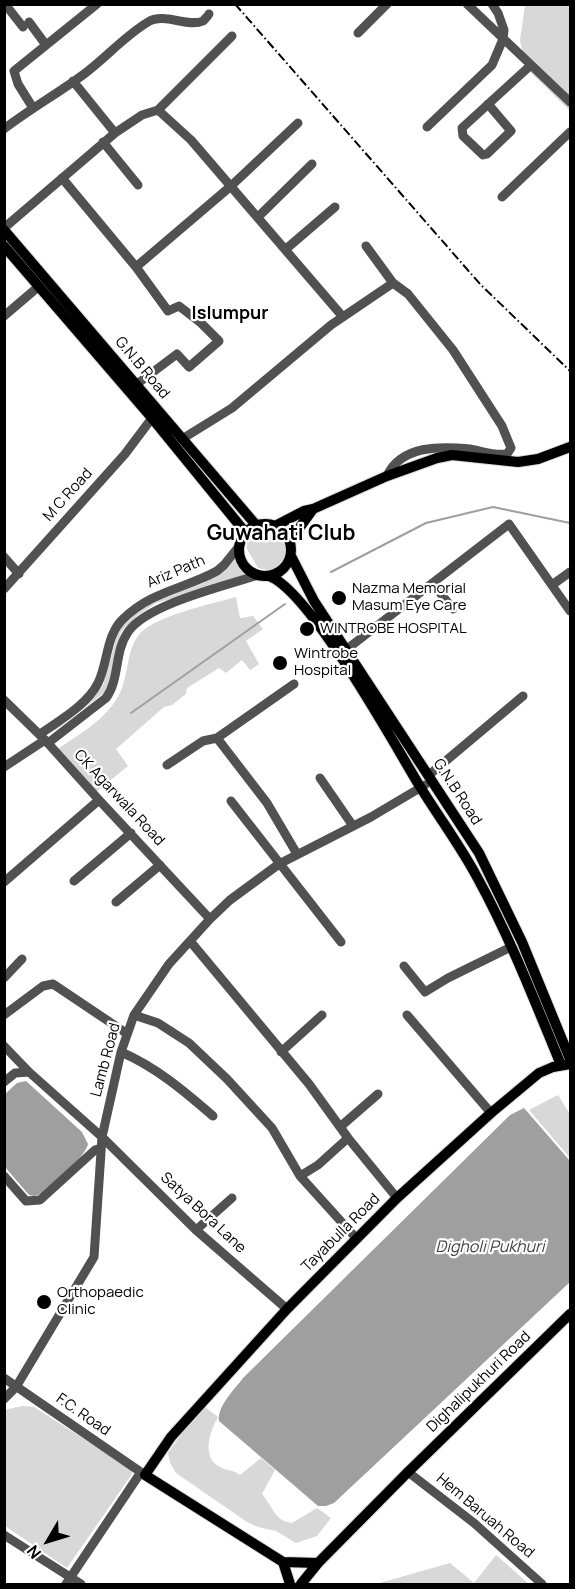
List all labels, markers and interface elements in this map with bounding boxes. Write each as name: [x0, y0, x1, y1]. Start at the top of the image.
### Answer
district label: Islumpur: [192, 303, 268, 325]
street label: G.N.B Road: [111, 333, 173, 403]
street label: M C Road: [40, 465, 96, 525]
district label: Guwahati Club: [207, 521, 355, 547]
street label: Ariz Path: [144, 552, 208, 592]
place label: Nazma Memorial Masum Eye Care: [352, 580, 466, 615]
marker: Nazma Memorial Masum Eye Care: [330, 589, 348, 607]
marker: WINTROBE HOSPITAL: [298, 620, 316, 638]
place label: WINTROBE HOSPITAL: [320, 620, 467, 638]
place label: Wintrobe Hospital: [294, 645, 358, 680]
marker: Wintrobe Hospital: [271, 654, 289, 672]
street label: CK Agarwala Road: [70, 746, 168, 850]
street label: G.N.B Road: [429, 755, 485, 829]
street label: Lamb Road: [87, 1021, 125, 1099]
street label: Satya Bora Lane: [156, 1169, 250, 1257]
street label: Tayabulla Road: [298, 1190, 384, 1276]
water label: Digholi Pukhuri: [435, 1238, 545, 1258]
place label: Orthopaedic Clinic: [57, 1284, 144, 1319]
marker: Orthopaedic Clinic: [35, 1293, 53, 1311]
street label: Dighalipukhuri Road: [423, 1328, 535, 1436]
street label: F.C. Road: [52, 1390, 114, 1440]
street label: Hem Baruah Road: [432, 1470, 538, 1562]
north arrow: [18, 1511, 78, 1571]
text: N: [22, 1541, 46, 1563]

